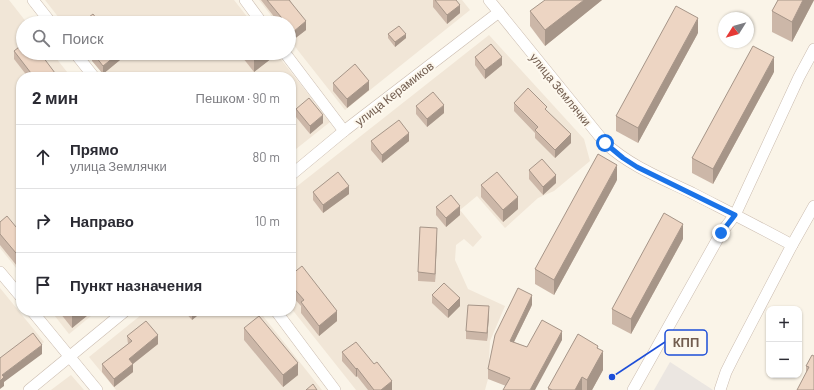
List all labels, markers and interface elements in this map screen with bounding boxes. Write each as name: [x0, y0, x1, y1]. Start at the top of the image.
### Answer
north arrow: [718, 12, 754, 48]
search box: [16, 16, 296, 60]
icon: search: [30, 27, 52, 49]
text: Поиск: [62, 29, 104, 47]
street label: улица Землячки: [527, 50, 595, 129]
street label: улица Керамиков: [352, 58, 437, 129]
text: 2 мин: [32, 87, 78, 107]
text: Пешком · 90 m: [196, 90, 280, 106]
route start: [596, 134, 614, 152]
text: Прямо: [70, 140, 119, 158]
icon: ahead: [32, 146, 54, 168]
text: 80 m: [253, 149, 280, 165]
text: улица Землячки: [70, 158, 167, 174]
icon: right: [32, 210, 54, 232]
text: Направо: [70, 212, 134, 230]
text: 10 m: [255, 213, 280, 229]
route end: [712, 224, 730, 242]
icon: arrive: [32, 274, 54, 296]
text: Пункт назначения: [70, 276, 202, 294]
map controls: [766, 306, 802, 378]
button: +: [766, 306, 802, 342]
callout: КПП: [665, 330, 707, 355]
text: КПП: [673, 334, 699, 350]
button: −: [766, 342, 802, 378]

